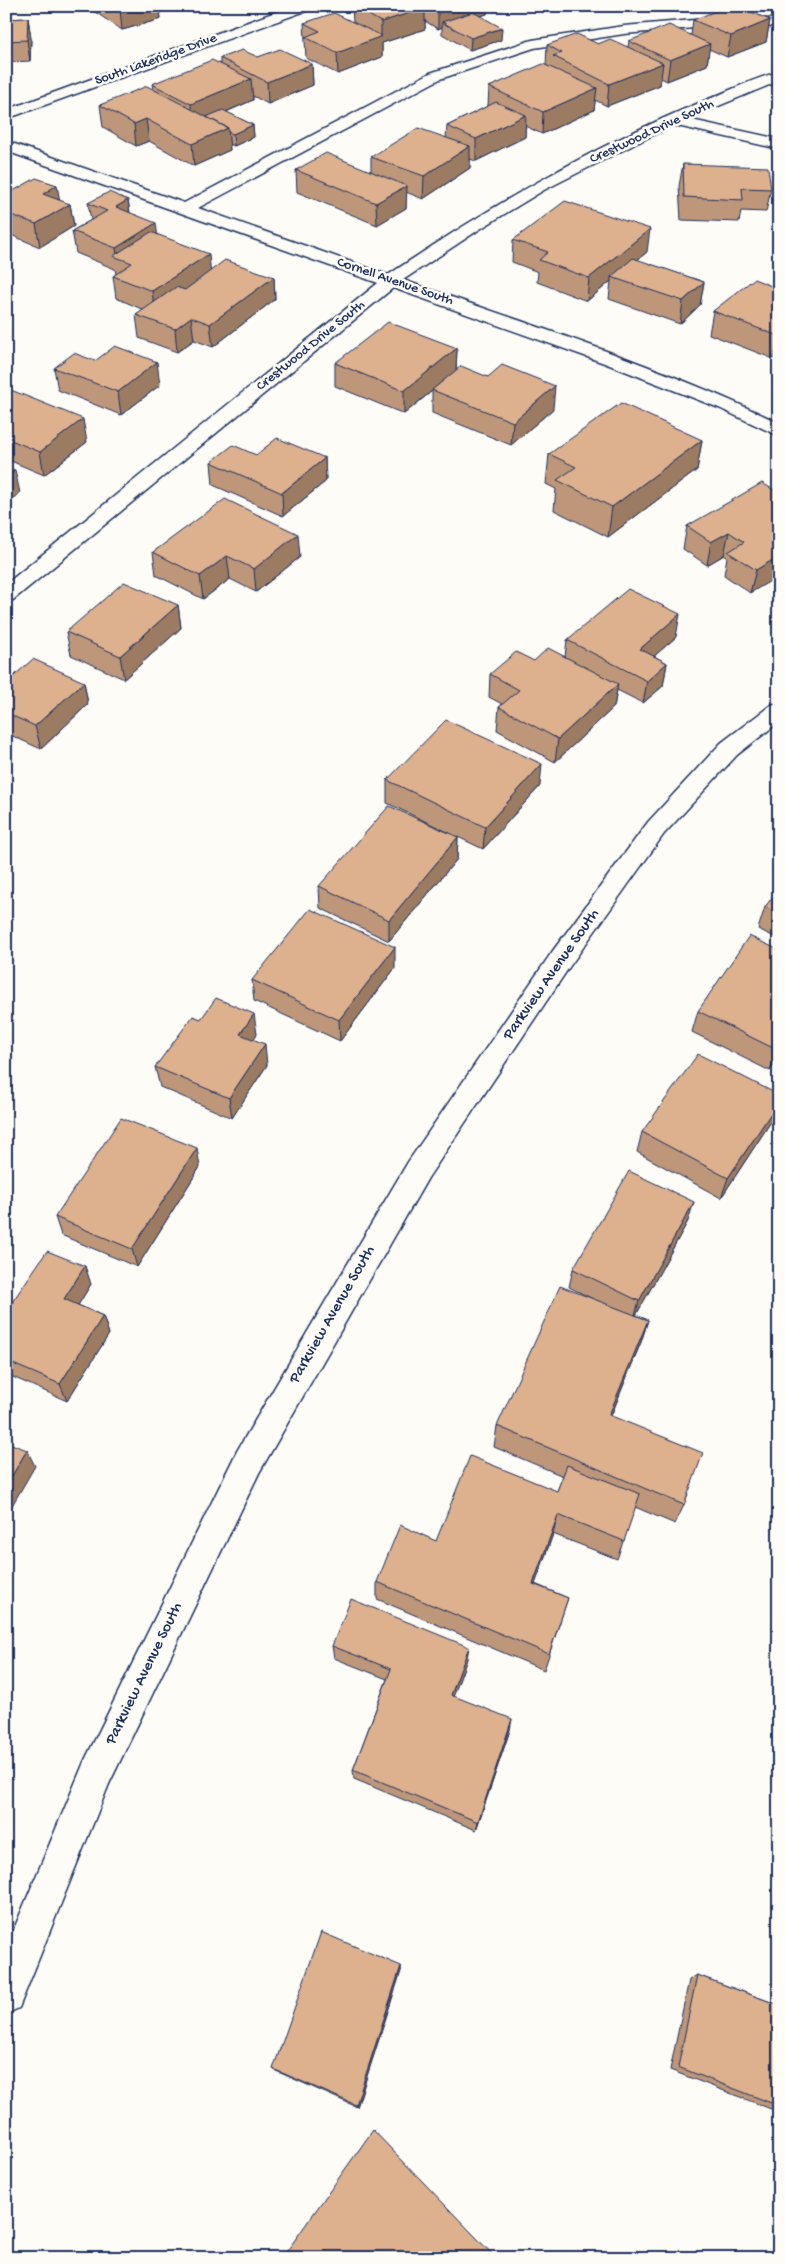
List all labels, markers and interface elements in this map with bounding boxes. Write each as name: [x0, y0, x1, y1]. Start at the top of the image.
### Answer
street label: South Lakeridge Drive: [93, 30, 220, 90]
street label: Crestwood Drive South: [587, 96, 717, 168]
street label: Cornell Avenue South: [334, 254, 456, 310]
street label: Crestwood Drive South: [253, 297, 369, 395]
street label: Parkview Avenue South: [499, 905, 605, 1045]
street label: Parkview Avenue South: [285, 1242, 380, 1388]
street label: Parkview Avenue South: [102, 1599, 188, 1749]

